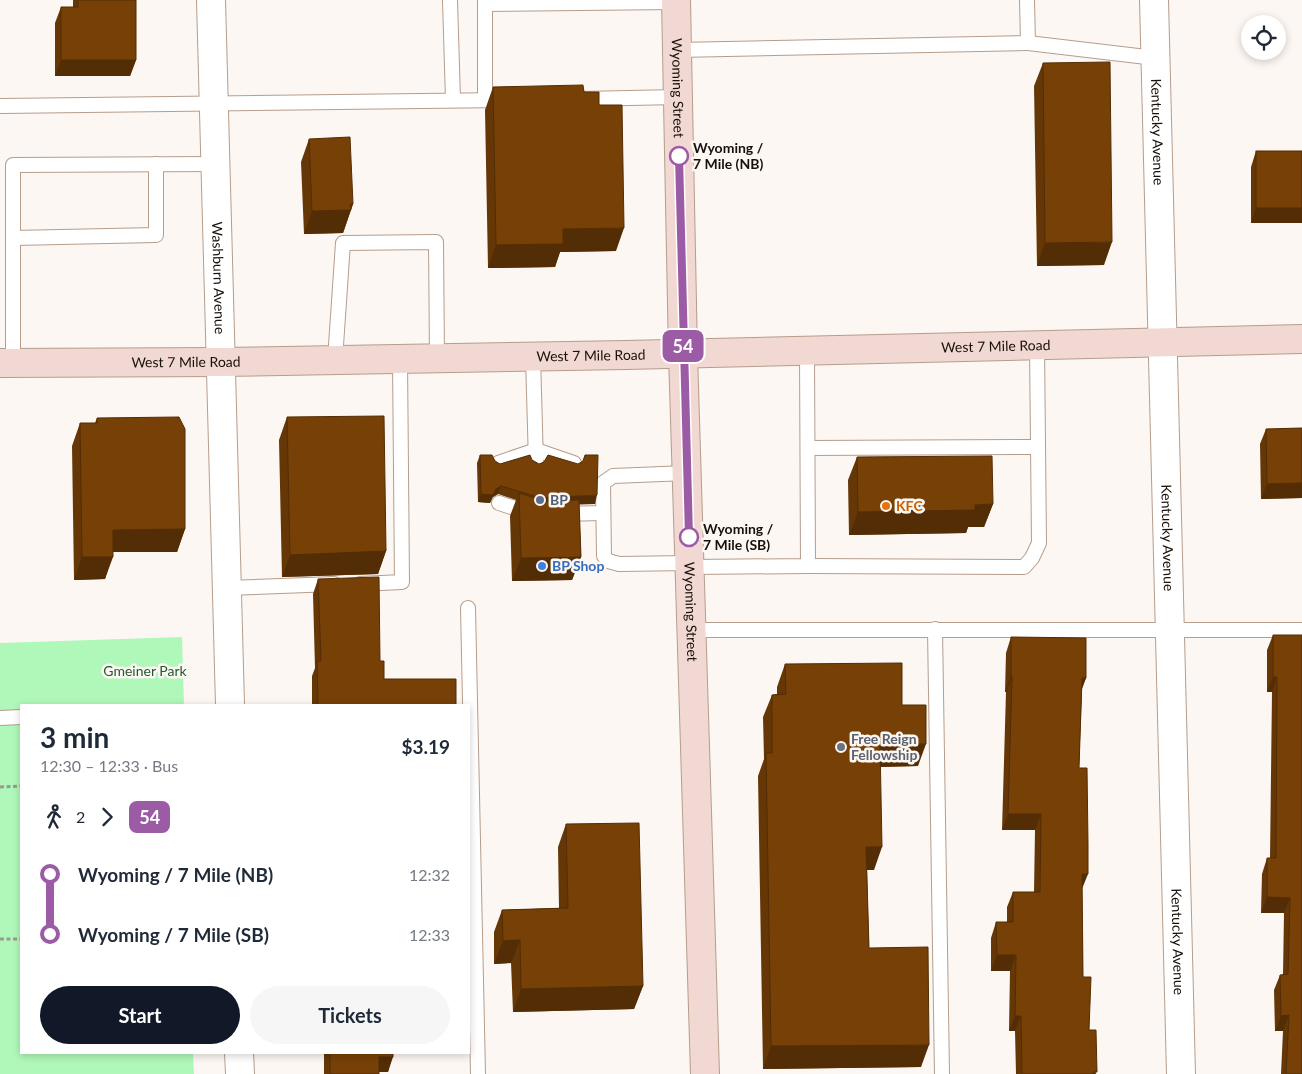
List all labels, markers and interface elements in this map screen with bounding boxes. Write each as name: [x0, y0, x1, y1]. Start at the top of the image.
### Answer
map controls: [1241, 15, 1286, 60]
button: locate: [1241, 15, 1286, 60]
street label: Wyoming Street: [669, 38, 688, 138]
street label: Kentucky Avenue: [1148, 78, 1168, 186]
place label: Wyoming / 7 Mile (NB): [693, 139, 764, 172]
marker: Wyoming / 7 Mile (NB): [669, 146, 689, 166]
street label: Washburn Avenue: [209, 221, 229, 334]
line badge: 54: [660, 330, 706, 362]
text: 54: [673, 335, 693, 357]
street label: West 7 Mile Road: [941, 336, 1051, 356]
street label: West 7 Mile Road: [536, 346, 646, 365]
street label: West 7 Mile Road: [131, 353, 241, 370]
street label: Kentucky Avenue: [1158, 484, 1178, 591]
place label: BP: [550, 491, 568, 508]
marker: BP: [534, 494, 546, 506]
place label: KFC: [896, 497, 923, 514]
marker: KFC: [880, 500, 892, 512]
place label: Wyoming / 7 Mile (SB): [703, 520, 774, 553]
marker: Wyoming / 7 Mile (SB): [679, 527, 699, 547]
place label: BP Shop: [552, 557, 604, 574]
marker: BP Shop: [536, 560, 548, 572]
street label: Wyoming Street: [681, 562, 701, 662]
park label: Gmeiner Park: [103, 662, 188, 679]
text: 3 min: [40, 720, 109, 754]
place label: Free Reign Fellowship: [851, 730, 917, 763]
text: $3.19: [401, 735, 450, 758]
marker: Free Reign Fellowship: [835, 741, 847, 753]
text: 12:30 – 12:33 · Bus: [40, 756, 178, 775]
icon: walk: [40, 803, 68, 831]
icon: forward: [93, 803, 121, 831]
text: 54: [139, 806, 160, 828]
text: 2: [76, 807, 85, 826]
text: Wyoming / 7 Mile (NB): [78, 863, 273, 886]
text: 12:32: [409, 865, 450, 884]
street label: Kentucky Avenue: [1168, 888, 1188, 995]
text: Wyoming / 7 Mile (SB): [78, 923, 269, 946]
text: 12:33: [409, 925, 450, 944]
button: Start: [40, 986, 240, 1044]
button: Tickets: [250, 986, 450, 1044]

